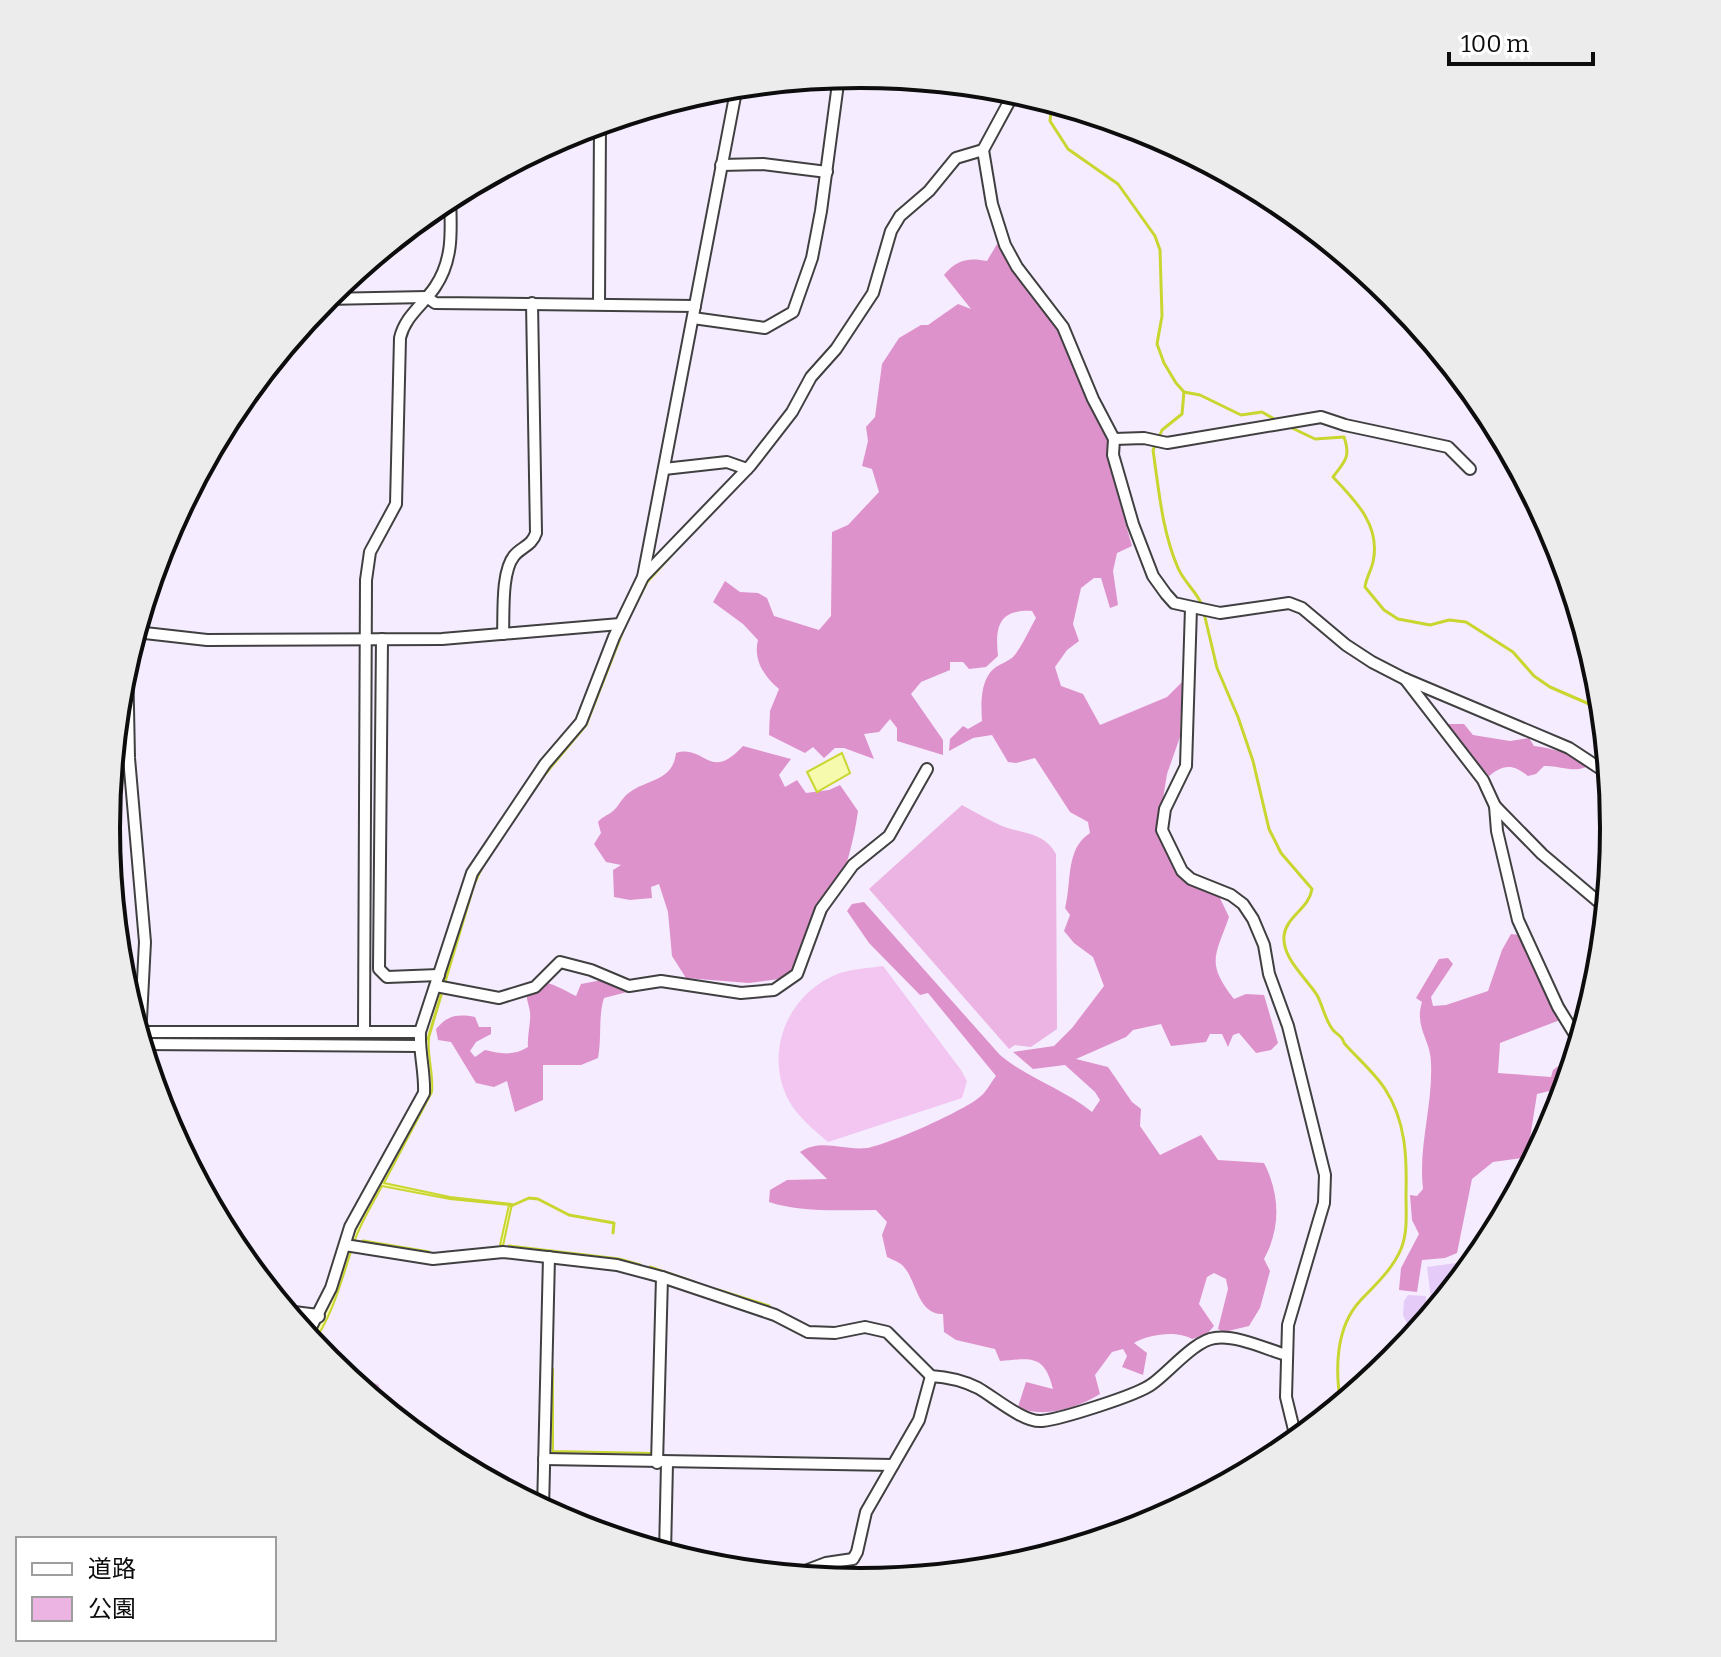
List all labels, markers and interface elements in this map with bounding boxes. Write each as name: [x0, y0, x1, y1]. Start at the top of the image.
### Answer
scale bar: [1449, 16, 1593, 66]
text: 100 m: [1461, 30, 1529, 58]
legend: [16, 1537, 276, 1641]
text: 道路: [88, 1555, 136, 1583]
text: 公園: [88, 1595, 136, 1623]

